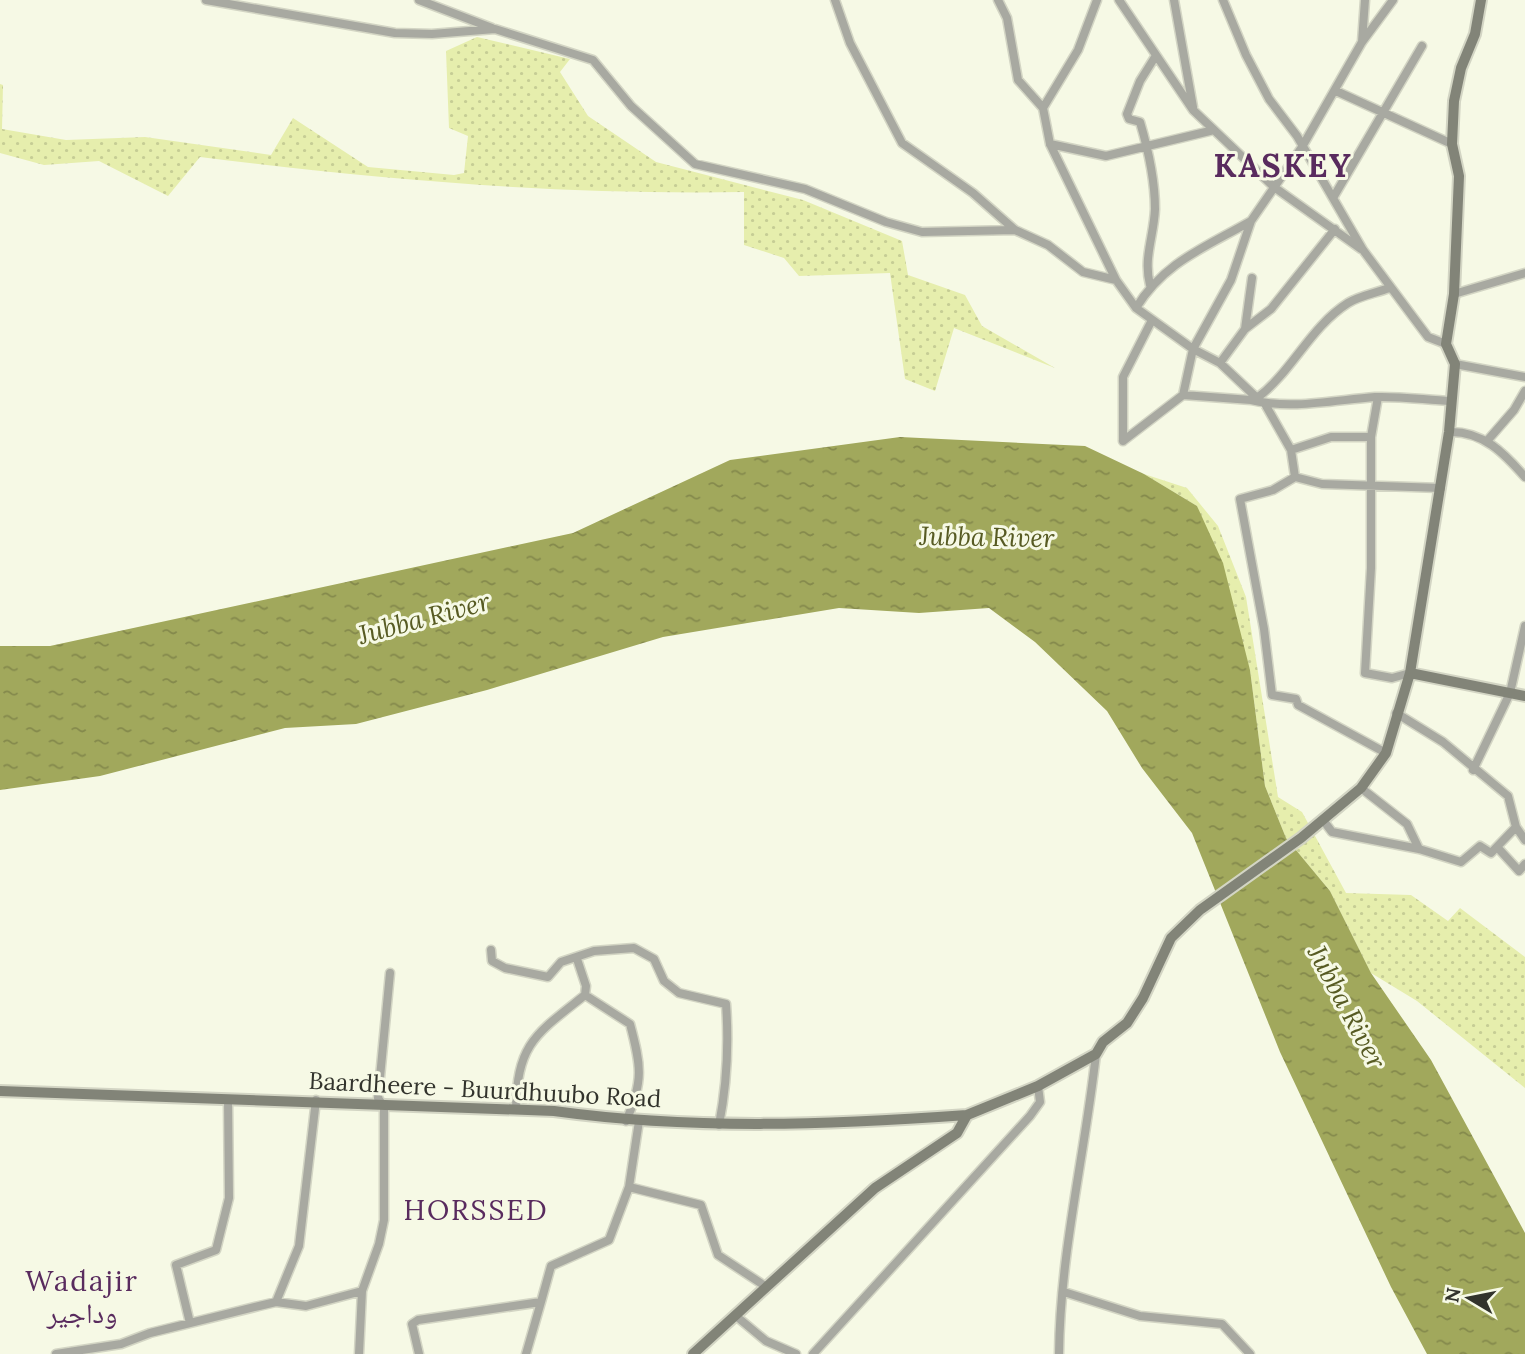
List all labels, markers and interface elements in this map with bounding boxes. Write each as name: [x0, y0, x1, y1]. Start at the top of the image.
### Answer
district label: KASKEY: [1213, 145, 1353, 186]
water label: Jubba River: [918, 519, 1055, 554]
water label: Jubba River: [353, 584, 494, 651]
water label: Jubba River: [1301, 938, 1394, 1074]
street label: Baardheere - Buurdhuubo Road: [308, 1065, 662, 1114]
district label: HORSSED: [403, 1192, 549, 1228]
district label: Wadajir وداجير: [25, 1263, 139, 1331]
north arrow: [1434, 1263, 1504, 1333]
text: N: [1439, 1285, 1465, 1304]

